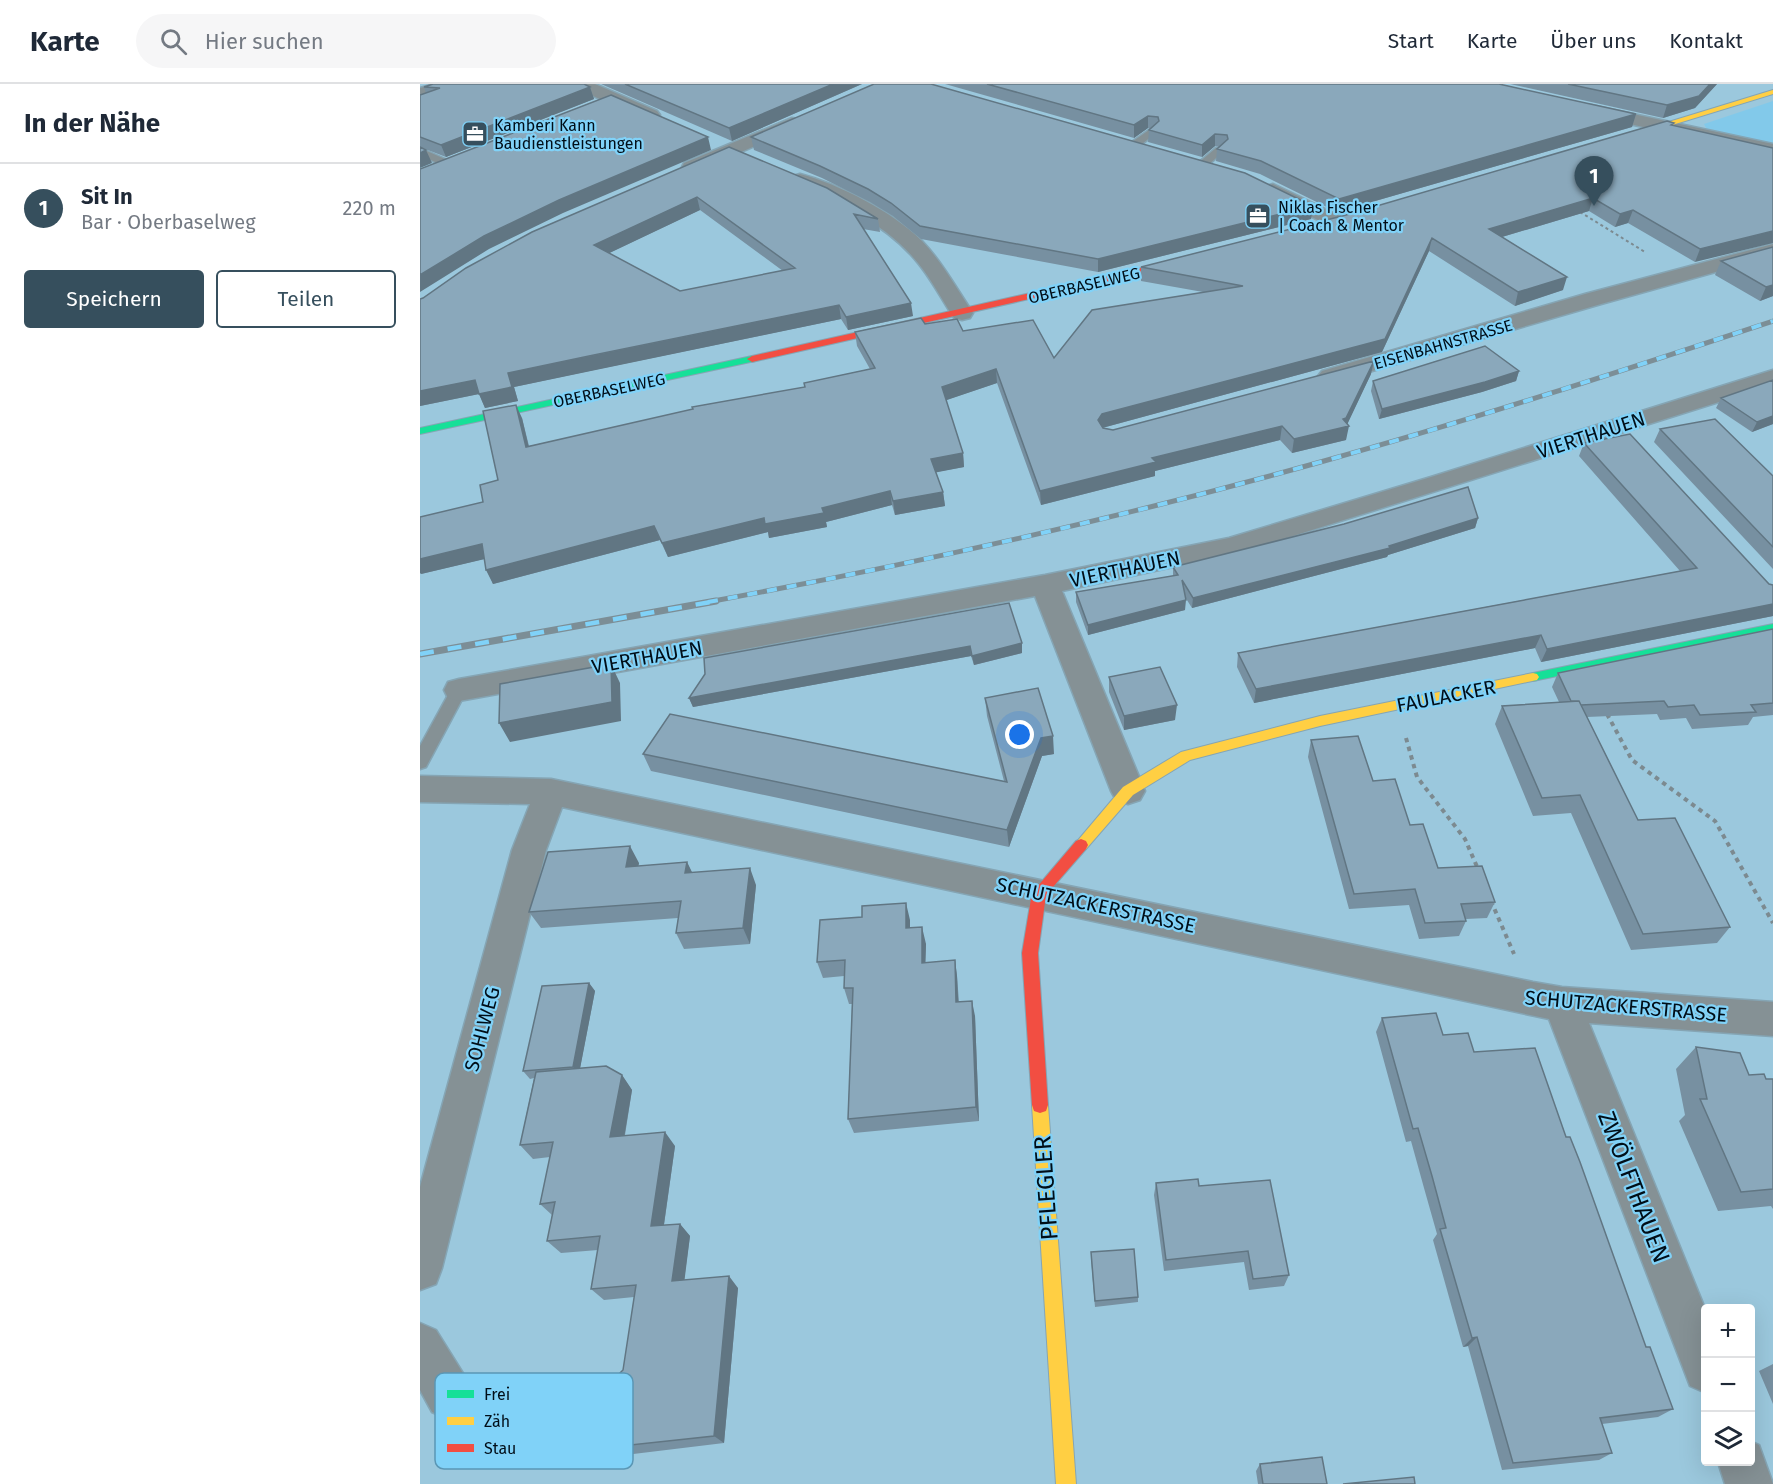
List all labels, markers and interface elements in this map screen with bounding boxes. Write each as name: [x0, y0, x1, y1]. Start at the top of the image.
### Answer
search box: [136, 14, 556, 68]
text: Karte: [30, 25, 100, 58]
icon: search: [157, 25, 190, 58]
text: Hier suchen: [205, 28, 324, 55]
text: Start: [1388, 28, 1434, 54]
text: Karte: [1467, 28, 1517, 54]
text: Über uns: [1550, 28, 1636, 54]
text: Kontakt: [1669, 28, 1743, 54]
text: In der Nähe: [24, 108, 160, 139]
place label: Kamberi Kann Baudienstleistungen: [494, 116, 643, 153]
office icon: Kamberi Kann Baudienstleistungen: [460, 119, 490, 149]
pin: 1: [1574, 156, 1614, 206]
text: Sit In: [81, 183, 133, 210]
text: 1: [39, 196, 48, 220]
text: 220 m: [343, 196, 396, 220]
place label: Niklas Fischer | Coach & Mentor: [1278, 198, 1405, 235]
office icon: Niklas Fischer | Coach & Mentor: [1243, 201, 1273, 231]
text: Bar · Oberbaselweg: [81, 210, 256, 234]
street label: OBERBASELWEG: [1026, 263, 1142, 308]
button: Speichern: [24, 270, 204, 328]
button: Teilen: [216, 270, 396, 328]
street label: EISENBAHNSTRASSE: [1372, 316, 1515, 373]
street label: OBERBASELWEG: [551, 369, 667, 412]
street label: VIERTHAUEN: [1534, 406, 1648, 464]
street label: VIERTHAUEN: [1068, 546, 1182, 592]
street label: VIERTHAUEN: [590, 635, 704, 679]
street label: FAULACKER: [1394, 675, 1498, 717]
your location: [1005, 720, 1034, 749]
street label: SCHUTZACKERSTRASSE: [994, 872, 1198, 938]
street label: SOHLWEG: [459, 984, 505, 1074]
street label: SCHUTZACKERSTRASSE: [1524, 985, 1728, 1027]
street label: ZWÖLFTHAUEN: [1592, 1107, 1676, 1267]
street label: PFLEGLER: [1028, 1135, 1064, 1241]
map controls: [1701, 1304, 1755, 1466]
button: +: [1701, 1304, 1755, 1358]
button: −: [1701, 1358, 1755, 1412]
legend: [435, 1373, 633, 1469]
text: Frei: [484, 1385, 510, 1404]
text: Zäh: [484, 1412, 510, 1431]
button: layers: [1701, 1412, 1755, 1466]
text: Stau: [484, 1439, 516, 1458]

